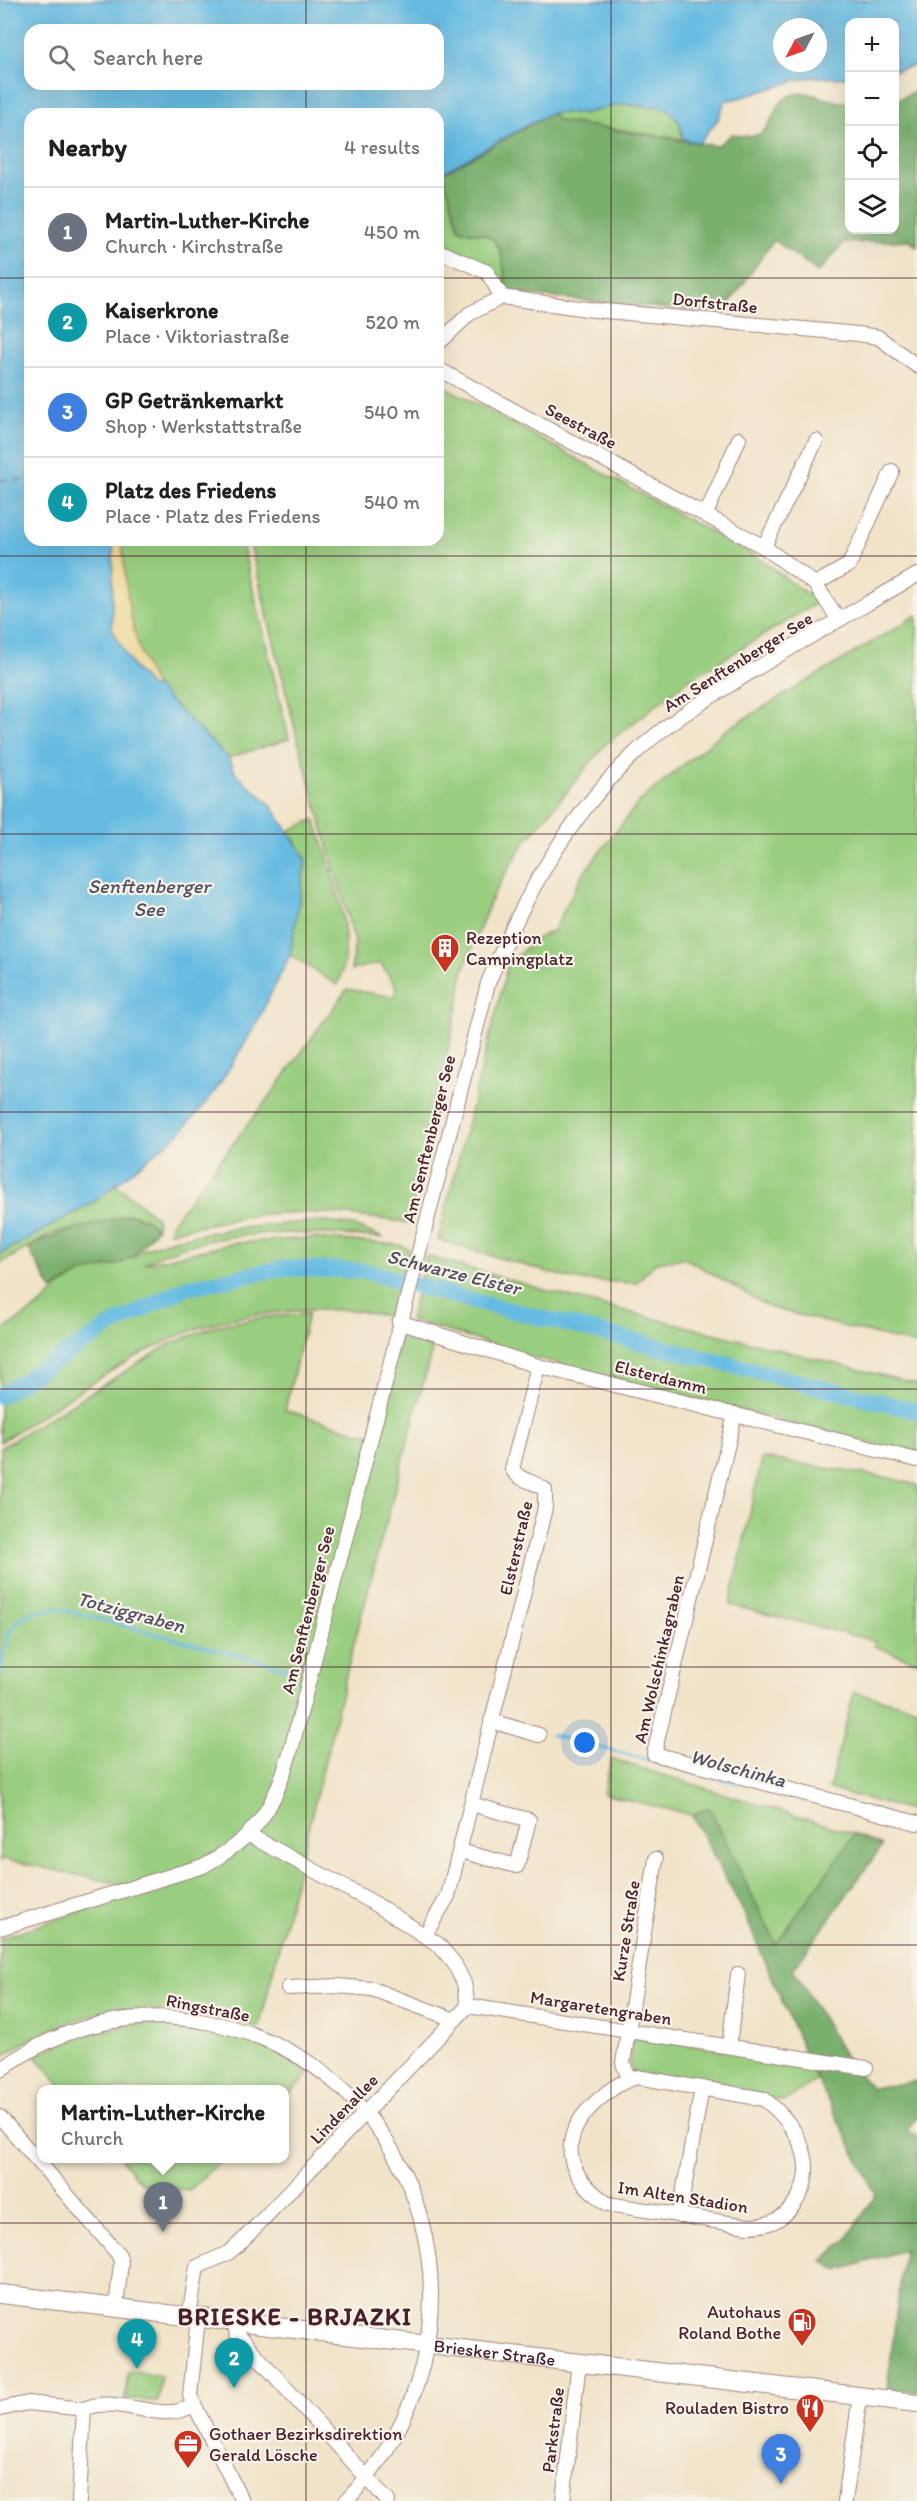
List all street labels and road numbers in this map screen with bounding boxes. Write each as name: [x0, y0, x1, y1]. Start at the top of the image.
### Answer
street label: Dorfstraße: [671, 288, 759, 318]
street label: Seestraße: [541, 398, 621, 454]
street label: Am Senftenberger See: [659, 607, 817, 717]
street label: Am Senftenberger See: [398, 1053, 460, 1225]
street label: Elsterdamm: [613, 1355, 709, 1399]
street label: Elsterstraße: [494, 1499, 538, 1597]
street label: Am Senftenberger See: [277, 1524, 339, 1696]
street label: Am Wolschinkagraben: [629, 1572, 689, 1745]
street label: Kurze Straße: [607, 1879, 645, 1983]
street label: Margaretengraben: [529, 1986, 673, 2030]
street label: Ringstraße: [164, 1989, 252, 2027]
street label: Lindenallee: [305, 2069, 383, 2149]
street label: Im Alten Stadion: [616, 2176, 750, 2218]
street label: Briesker Straße: [433, 2335, 556, 2371]
street label: Parkstraße: [537, 2386, 569, 2474]

